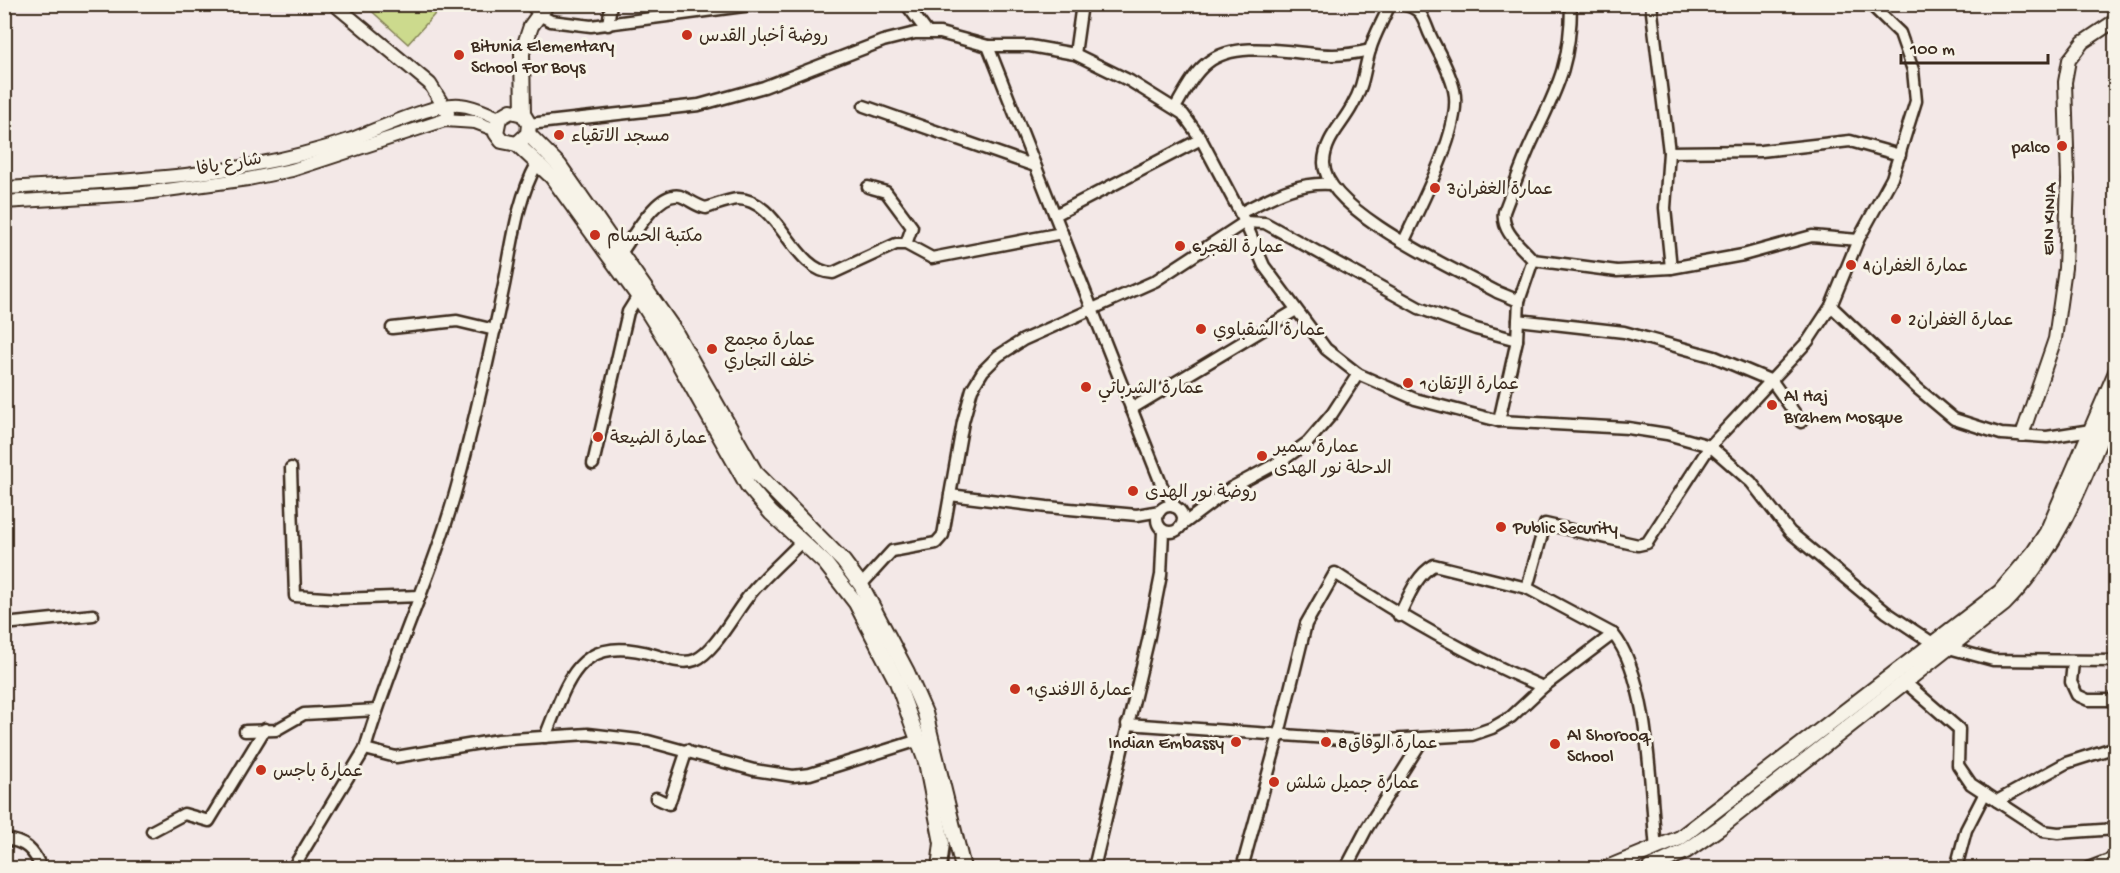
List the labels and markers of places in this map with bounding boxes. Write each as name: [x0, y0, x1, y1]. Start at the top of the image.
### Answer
place label: روضة أخبار القدس: [699, 25, 828, 48]
marker: روضة أخبار القدس: [680, 28, 694, 42]
place label: Bitunia Elementary School For Boys: [470, 37, 614, 79]
marker: Bitunia Elementary School For Boys: [452, 48, 466, 62]
place label: مسجد الاتقياء: [571, 127, 670, 148]
marker: مسجد الاتقياء: [552, 128, 566, 142]
place label: palco: [2011, 138, 2050, 159]
marker: palco: [2055, 139, 2069, 153]
place label: عمارة الغفران3: [1446, 180, 1554, 201]
marker: عمارة الغفران3: [1428, 181, 1442, 195]
place label: مكتبة الحسام: [607, 227, 703, 249]
marker: مكتبة الحسام: [588, 228, 602, 242]
place label: عمارة الفجر6: [1192, 238, 1285, 259]
marker: عمارة الفجر6: [1173, 239, 1187, 253]
place label: عمارة الغفران4: [1863, 257, 1969, 278]
marker: عمارة الغفران4: [1844, 258, 1858, 272]
place label: عمارة الغفران2: [1908, 311, 2014, 332]
marker: عمارة الغفران2: [1889, 312, 1903, 326]
place label: عمارة الشقباوي: [1213, 321, 1326, 342]
marker: عمارة الشقباوي: [1194, 322, 1208, 336]
place label: عمارة مجمع خلف التجاري: [724, 331, 816, 373]
marker: عمارة مجمع خلف التجاري: [705, 342, 719, 356]
place label: عمارة الإتقان1: [1419, 375, 1520, 396]
marker: عمارة الإتقان1: [1401, 376, 1415, 390]
place label: عمارة الشرباتي: [1098, 379, 1205, 403]
marker: عمارة الشرباتي: [1079, 380, 1093, 394]
place label: Al Haj Brahem Mosque: [1783, 387, 1903, 429]
marker: Al Haj Brahem Mosque: [1765, 398, 1779, 412]
place label: عمارة الضيعة: [610, 429, 708, 450]
marker: عمارة الضيعة: [591, 430, 605, 444]
place label: عمارة سمير الدحلة نور الهدى: [1272, 438, 1392, 480]
marker: عمارة سمير الدحلة نور الهدى: [1255, 449, 1269, 463]
place label: روضة نور الهدى: [1145, 483, 1257, 504]
marker: روضة نور الهدى: [1126, 484, 1140, 498]
place label: Public Security: [1512, 519, 1618, 540]
marker: Public Security: [1494, 520, 1508, 534]
place label: عمارة الافندي1: [1026, 681, 1133, 702]
marker: عمارة الافندي1: [1008, 682, 1022, 696]
place label: Al Shorooq School: [1567, 726, 1651, 768]
place label: Indian Embassy: [1108, 734, 1224, 755]
place label: عمارة الوفاق8: [1338, 734, 1438, 755]
marker: Indian Embassy: [1229, 735, 1243, 749]
marker: عمارة الوفاق8: [1319, 735, 1333, 749]
marker: Al Shorooq School: [1548, 737, 1562, 751]
place label: عمارة باجس: [273, 762, 364, 783]
marker: عمارة باجس: [254, 763, 268, 777]
place label: عمارة جميل شلش: [1286, 774, 1420, 795]
marker: عمارة جميل شلش: [1267, 775, 1281, 789]

